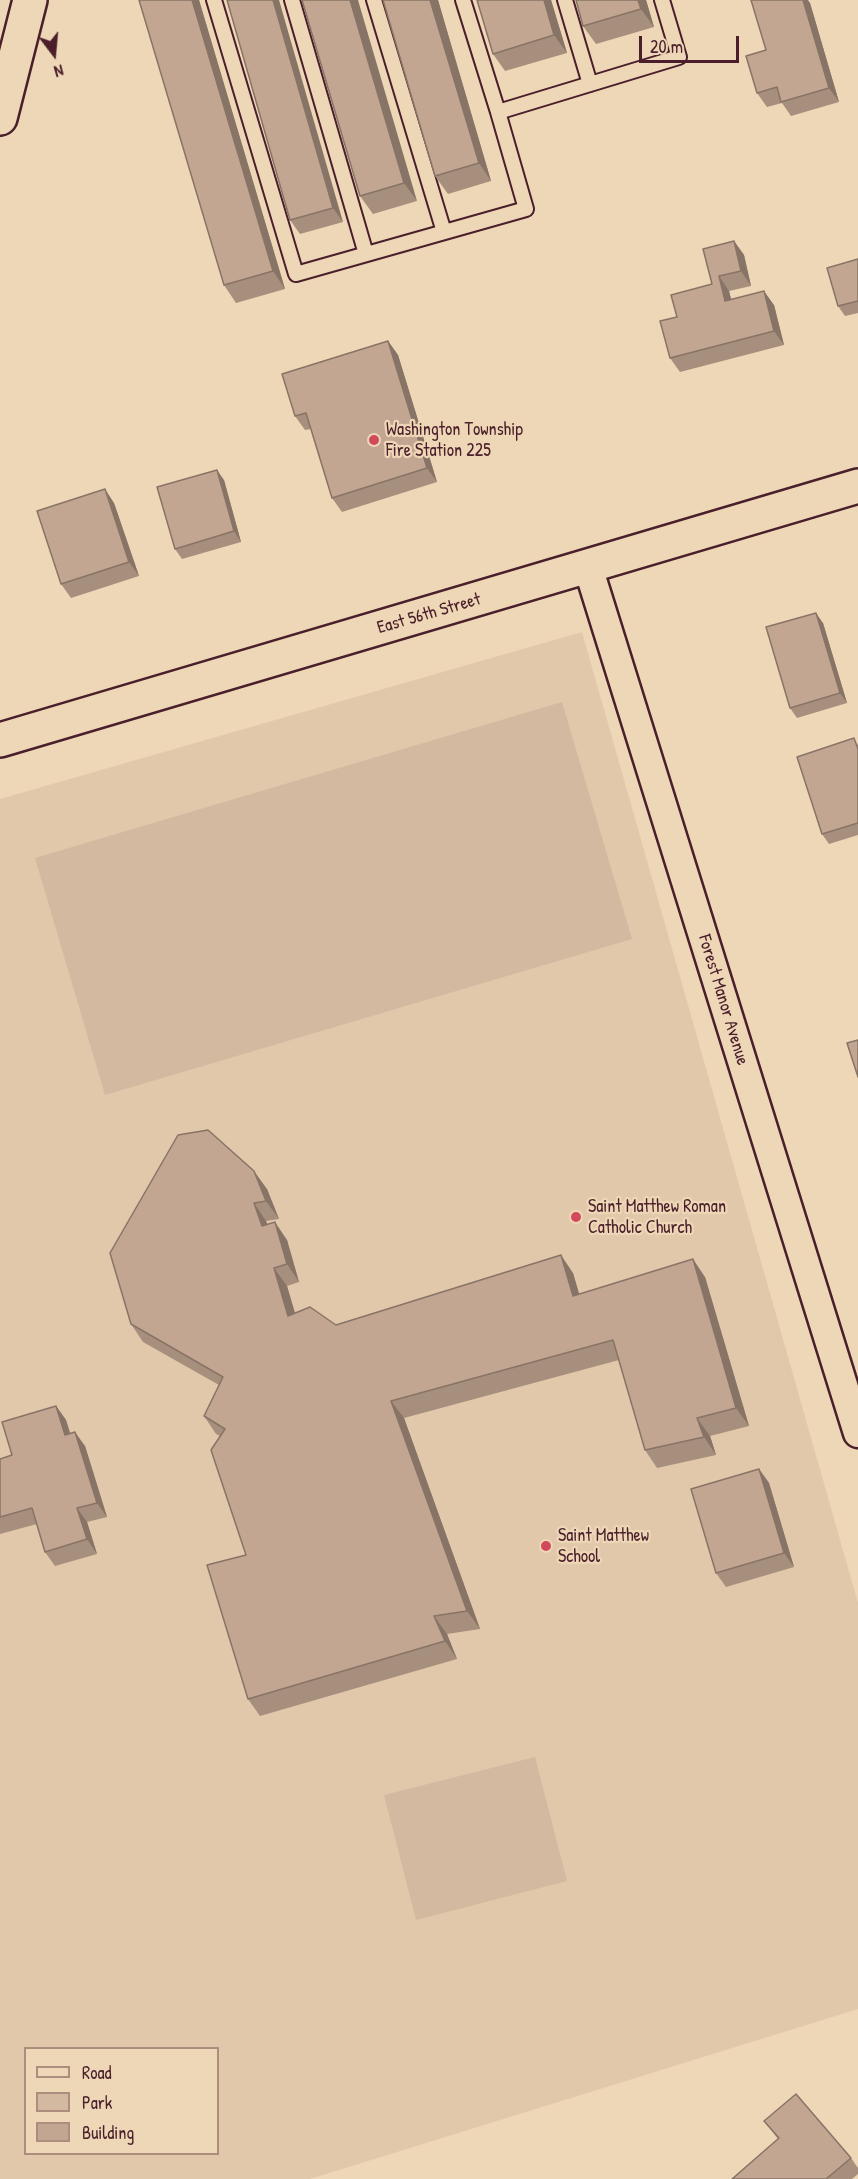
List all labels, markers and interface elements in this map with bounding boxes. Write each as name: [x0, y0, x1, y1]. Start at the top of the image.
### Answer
north arrow: [24, 24, 84, 84]
scale bar: [642, 24, 742, 62]
text: 20 m: [650, 34, 683, 59]
text: N: [52, 60, 66, 83]
place label: Washington Township Fire Station 225: [386, 419, 523, 462]
marker: Washington Township Fire Station 225: [367, 433, 381, 447]
street label: East 56th Street: [375, 589, 483, 639]
street label: Forest Manor Avenue: [693, 932, 753, 1068]
place label: Saint Matthew Roman Catholic Church: [588, 1196, 726, 1238]
marker: Saint Matthew Roman Catholic Church: [569, 1210, 583, 1224]
place label: Saint Matthew School: [558, 1525, 649, 1568]
marker: Saint Matthew School: [539, 1539, 553, 1553]
legend: [24, 2047, 219, 2155]
text: Road: [82, 2060, 112, 2085]
text: Park: [82, 2090, 112, 2115]
text: Building: [82, 2120, 134, 2145]

